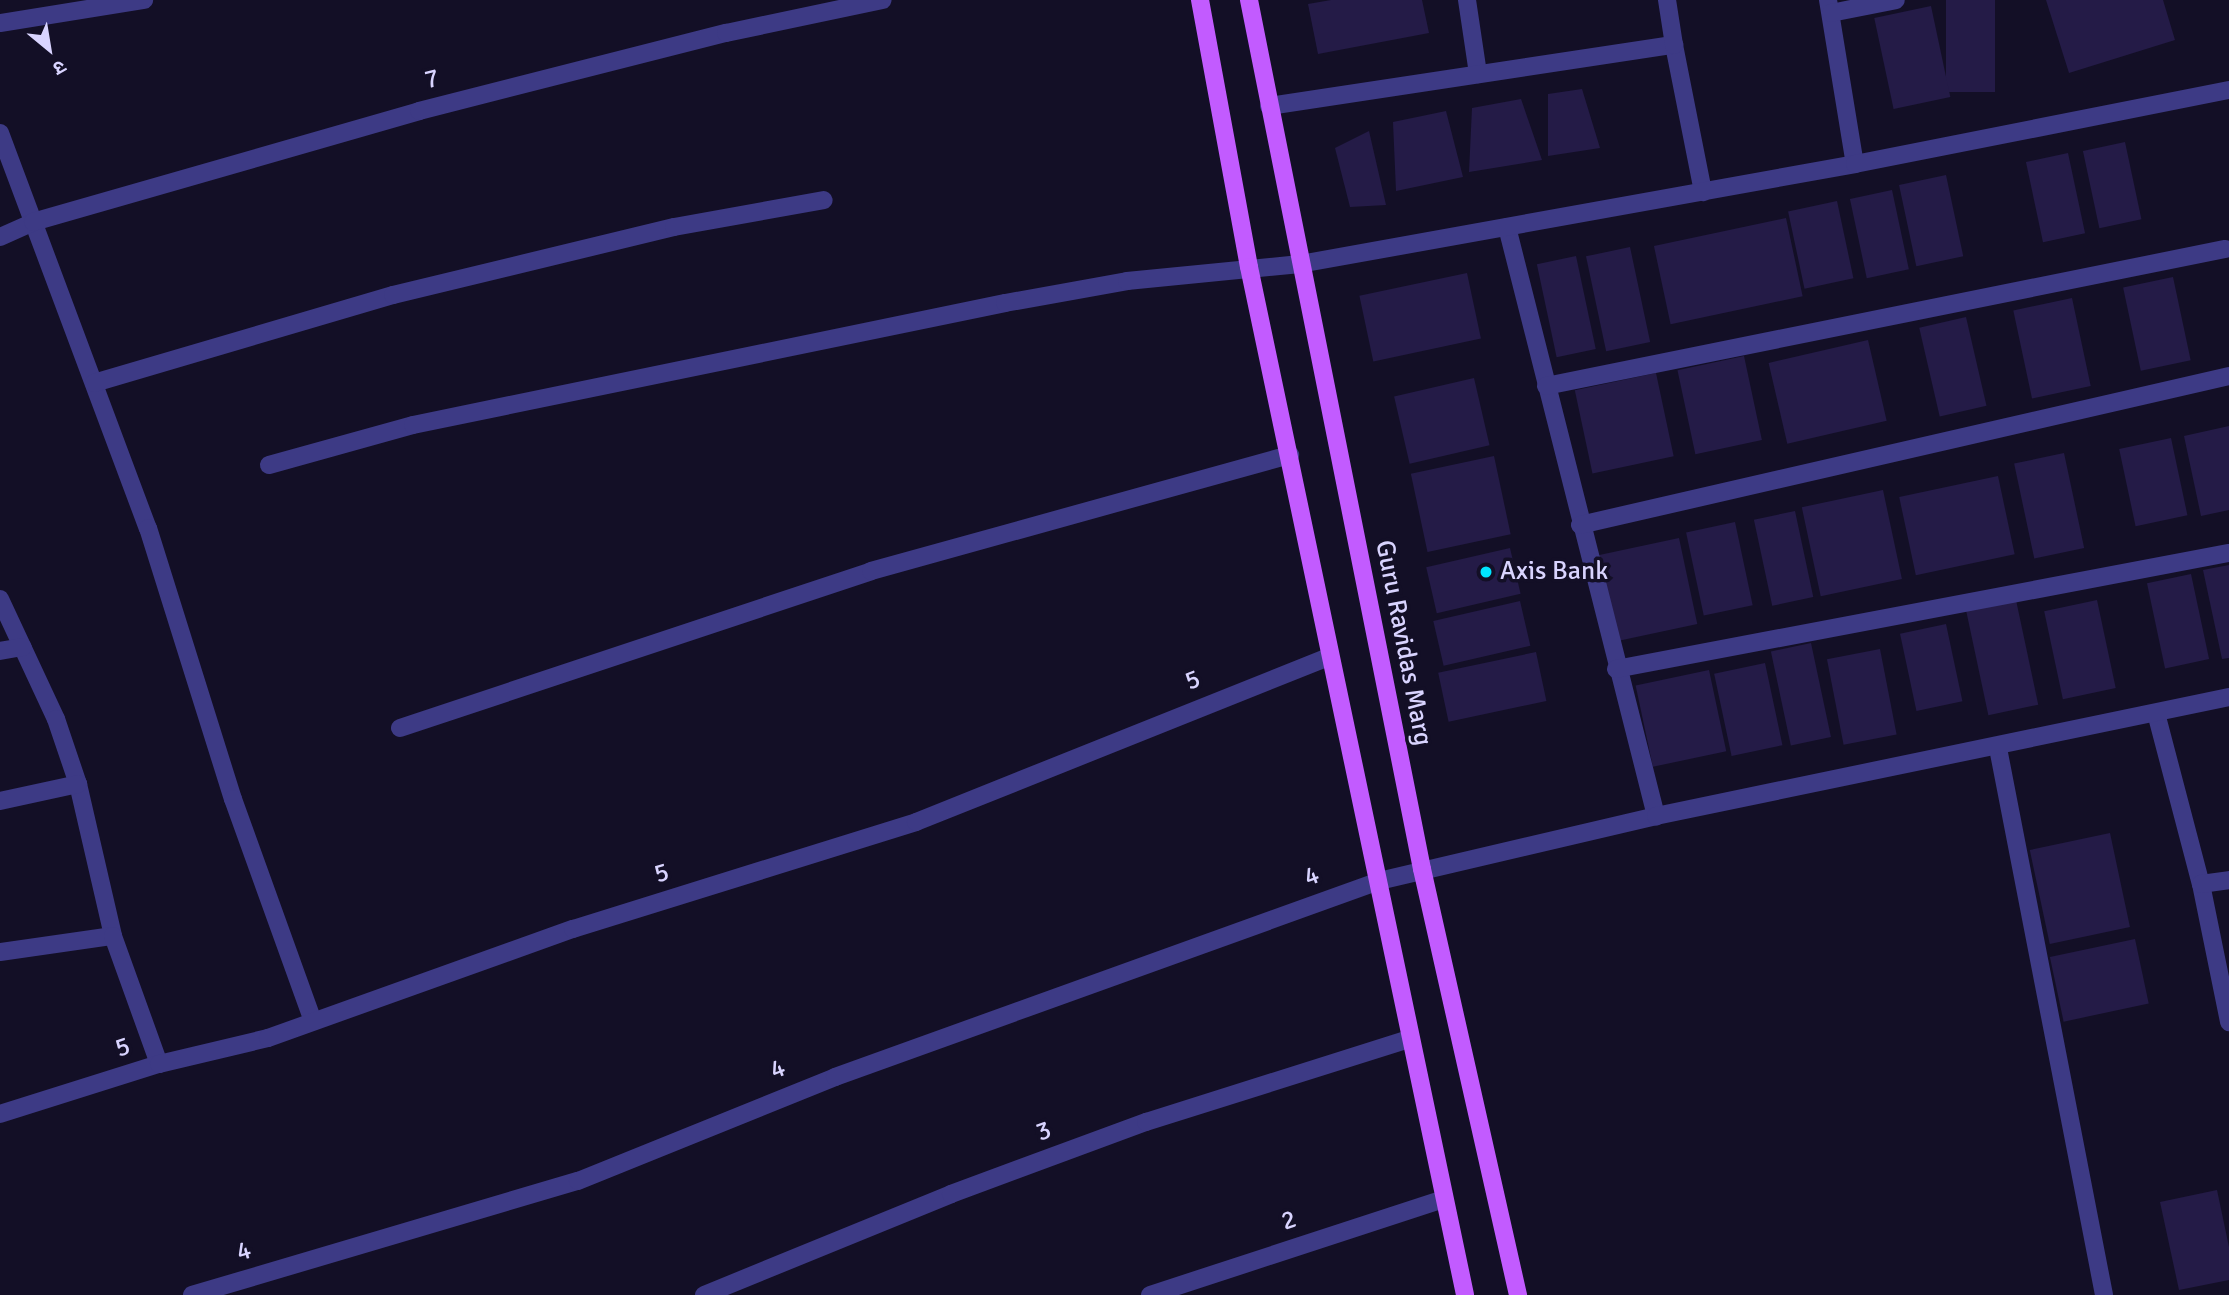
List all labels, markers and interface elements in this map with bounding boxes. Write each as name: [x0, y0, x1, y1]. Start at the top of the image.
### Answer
north arrow: [14, 14, 84, 84]
text: उ: [49, 54, 70, 80]
street label: 7: [421, 63, 443, 97]
street label: Guru Ravidas Marg: [1368, 538, 1438, 748]
place label: Axis Bank: [1500, 556, 1608, 588]
marker: Axis Bank: [1478, 564, 1494, 580]
street label: 5: [1181, 664, 1205, 698]
street label: 5: [651, 857, 673, 891]
street label: 4: [1300, 860, 1324, 894]
street label: 5: [112, 1031, 134, 1065]
street label: 4: [766, 1053, 790, 1087]
street label: 3: [1032, 1115, 1056, 1149]
street label: 2: [1278, 1204, 1300, 1238]
street label: 4: [233, 1235, 255, 1269]

